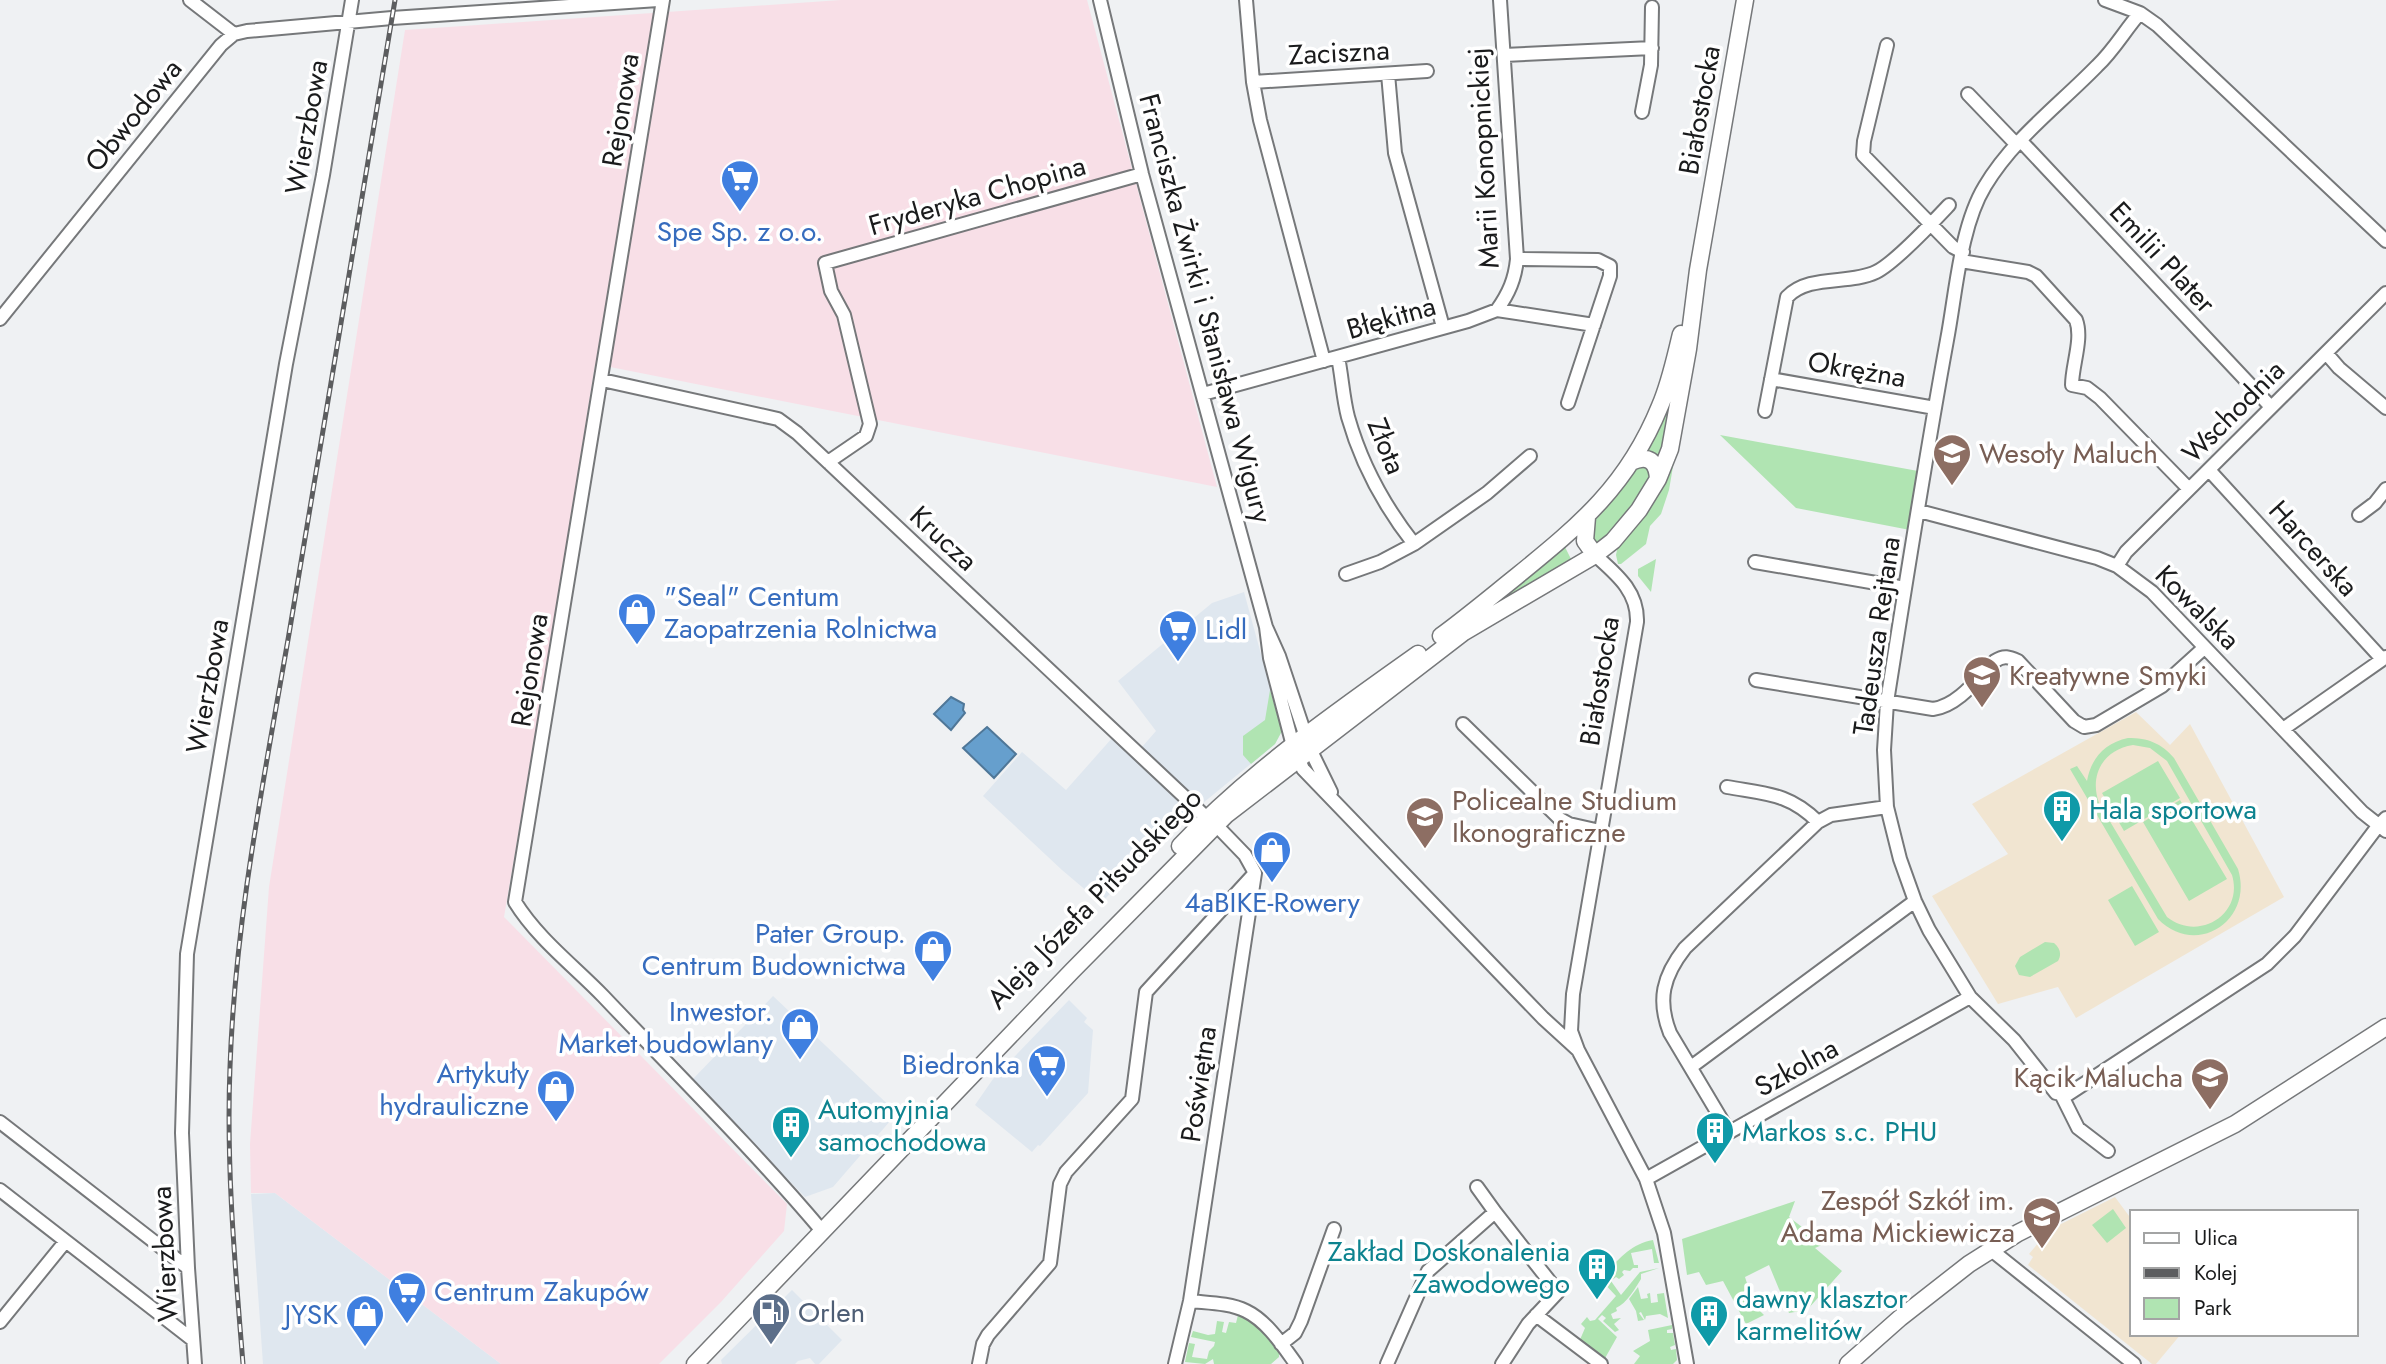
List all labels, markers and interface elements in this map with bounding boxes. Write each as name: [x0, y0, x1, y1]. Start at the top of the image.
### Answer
street label: Zaciszna: [1287, 29, 1391, 76]
street label: Białostocka: [1668, 42, 1731, 178]
street label: Marii Konopnickiej: [1457, 46, 1510, 270]
street label: Obwodowa: [75, 50, 192, 181]
street label: Rejonowa: [591, 50, 650, 170]
street label: Wierzbowa: [274, 57, 338, 198]
street label: Franciszka Żwirki i Stanisława Wigury: [1128, 89, 1283, 528]
street label: Fryderyka Chopina: [864, 145, 1091, 246]
supermarket icon: Spe Sp. z o.o.: [719, 158, 761, 213]
street label: Emilii Plater: [2100, 192, 2226, 323]
place label: Spe Sp. z o.o.: [657, 211, 823, 252]
street label: Błękitna: [1342, 285, 1441, 350]
street label: Okrężna: [1805, 341, 1909, 398]
street label: Wschodnia: [2173, 351, 2294, 472]
street label: Złota: [1357, 412, 1416, 480]
school or university icon: Wesoły Maluch: [1931, 432, 1973, 487]
place label: Wesoły Maluch: [1979, 433, 2158, 474]
street label: Harcerska: [2259, 491, 2368, 606]
street label: Krucza: [900, 496, 987, 581]
street label: Tadeusza Rejtana: [1842, 534, 1911, 738]
street label: Kowalska: [2146, 555, 2250, 659]
place label: "Seal" Centum Zaopatrzenia Rolnictwa: [664, 576, 937, 649]
shop icon: "Seal" Centum Zaopatrzenia Rolnictwa: [616, 591, 658, 646]
supermarket icon: Lidl: [1157, 608, 1199, 663]
place label: Lidl: [1205, 609, 1247, 650]
street label: Rejonowa: [500, 610, 559, 730]
street label: Białostocka: [1569, 613, 1630, 749]
street label: Wierzbowa: [175, 616, 239, 757]
school or university icon: Kreatywne Smyki: [1961, 654, 2003, 709]
place label: Kreatywne Smyki: [2009, 655, 2207, 696]
street label: Aleja Józefa Piłsudskiego: [977, 778, 1211, 1018]
place label: Policealne Studium Ikonograficzne: [1452, 780, 1677, 853]
building icon: Hala sportowa: [2041, 788, 2083, 843]
place label: Hala sportowa: [2089, 789, 2257, 830]
school or university icon: Policealne Studium Ikonograficzne: [1404, 795, 1446, 850]
shop icon: 4aBIKE-Rowery: [1251, 829, 1293, 884]
place label: 4aBIKE-Rowery: [1184, 882, 1361, 923]
place label: Pater Group. Centrum Budownictwa: [642, 913, 906, 986]
shop icon: Pater Group. Centrum Budownictwa: [912, 928, 954, 983]
place label: Inwestor. Market budowlany: [558, 991, 774, 1064]
shop icon: Inwestor. Market budowlany: [779, 1006, 821, 1061]
street label: Poświętna: [1170, 1023, 1227, 1145]
street label: Szkolna: [1747, 1028, 1846, 1107]
supermarket icon: Biedronka: [1026, 1043, 1068, 1098]
place label: Biedronka: [902, 1044, 1020, 1085]
place label: Artykuły hydrauliczne: [379, 1053, 530, 1126]
school or university icon: Kącik Malucha: [2189, 1056, 2231, 1111]
place label: Kącik Malucha: [2013, 1057, 2183, 1098]
shop icon: Artykuły hydrauliczne: [535, 1068, 577, 1123]
place label: Automyjnia samochodowa: [818, 1089, 987, 1162]
building icon: Automyjnia samochodowa: [770, 1104, 812, 1159]
building icon: Markos s.c. PHU: [1694, 1110, 1736, 1165]
place label: Markos s.c. PHU: [1742, 1111, 1937, 1152]
place label: Zespół Szkół im. Adama Mickiewicza: [1780, 1180, 2015, 1253]
street label: Wierzbowa: [140, 1185, 189, 1323]
school or university icon: Zespół Szkół im. Adama Mickiewicza: [2021, 1195, 2063, 1250]
legend: [2130, 1210, 2358, 1336]
text: Ulica: [2194, 1223, 2238, 1253]
place label: Zakład Doskonalenia Zawodowego: [1327, 1231, 1570, 1304]
building icon: Zakład Doskonalenia Zawodowego: [1576, 1246, 1618, 1301]
text: Kolej: [2194, 1258, 2238, 1288]
supermarket icon: Centrum Zakupów: [386, 1270, 428, 1325]
place label: Centrum Zakupów: [434, 1271, 649, 1312]
place label: dawny klasztor karmelitów: [1736, 1278, 1908, 1351]
fuel station icon: Orlen: [750, 1291, 792, 1346]
place label: Orlen: [798, 1292, 865, 1333]
shop icon: JYSK: [344, 1293, 386, 1348]
building icon: dawny klasztor karmelitów: [1688, 1293, 1730, 1348]
text: Park: [2194, 1293, 2232, 1323]
place label: JYSK: [280, 1294, 338, 1335]

